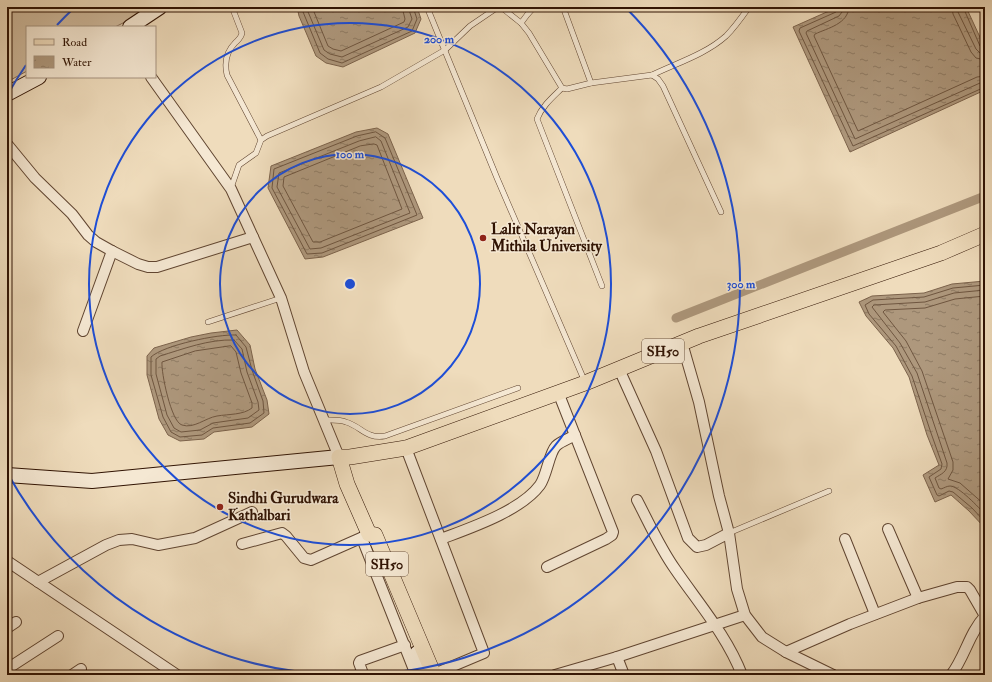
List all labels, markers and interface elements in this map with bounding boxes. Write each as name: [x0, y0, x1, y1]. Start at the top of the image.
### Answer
legend: [26, 26, 156, 78]
text: 200 m: [424, 32, 455, 47]
text: Road: [62, 35, 87, 50]
text: Water: [61, 55, 92, 70]
text: 100 m: [336, 147, 365, 162]
place label: Lalit Narayan Mithila University: [490, 220, 603, 257]
marker: Lalit Narayan Mithila University: [478, 233, 488, 243]
centre of rings: [343, 277, 357, 291]
text: 300 m: [727, 277, 756, 292]
road number: SH50: [642, 339, 684, 363]
place label: Sindhi Gurudwara Kathalbari: [228, 489, 339, 525]
marker: Sindhi Gurudwara Kathalbari: [215, 502, 225, 512]
road number: SH50: [366, 552, 408, 576]

